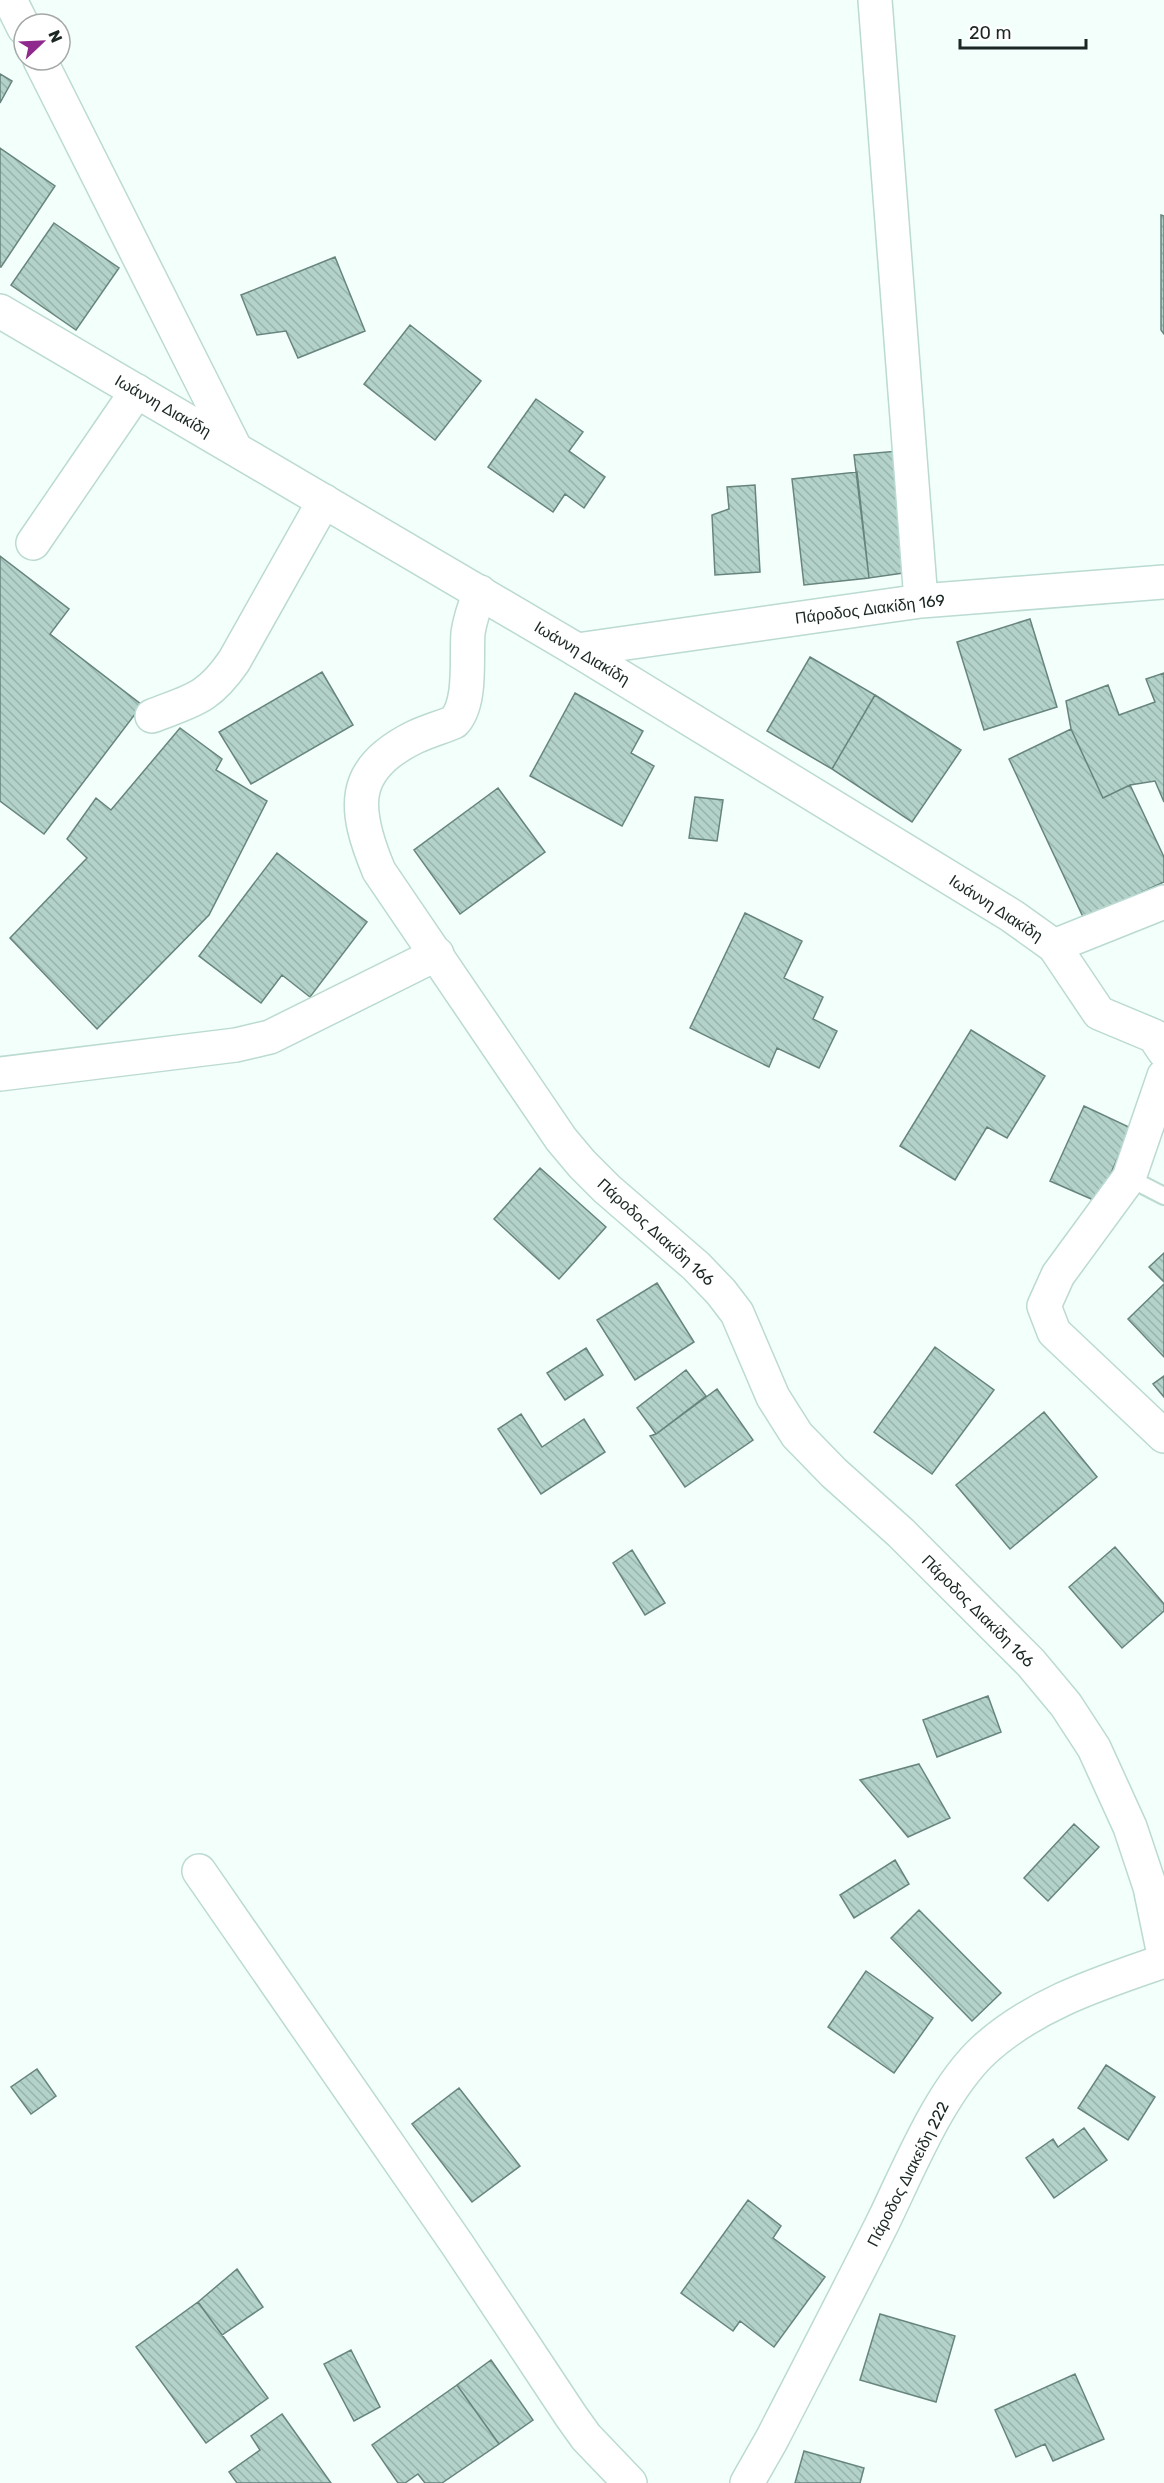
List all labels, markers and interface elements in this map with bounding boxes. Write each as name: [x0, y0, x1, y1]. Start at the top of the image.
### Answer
north arrow: [12, 12, 72, 72]
scale bar: [960, 12, 1086, 50]
text: 20 m: [969, 22, 1011, 44]
text: N: [44, 27, 66, 45]
street label: Ιωάννη Διακίδη: [112, 371, 214, 441]
street label: Πάροδος Διακίδη 169: [794, 590, 946, 628]
street label: Ιωάννη Διακίδη: [531, 617, 633, 689]
street label: Ιωάννη Διακίδη: [946, 871, 1046, 945]
street label: Πάροδος Διακίδη 166: [593, 1174, 719, 1290]
street label: Πάροδος Διακίδη 166: [918, 1551, 1038, 1671]
street label: Πάροδος Διακείδη 222: [863, 2098, 953, 2250]

